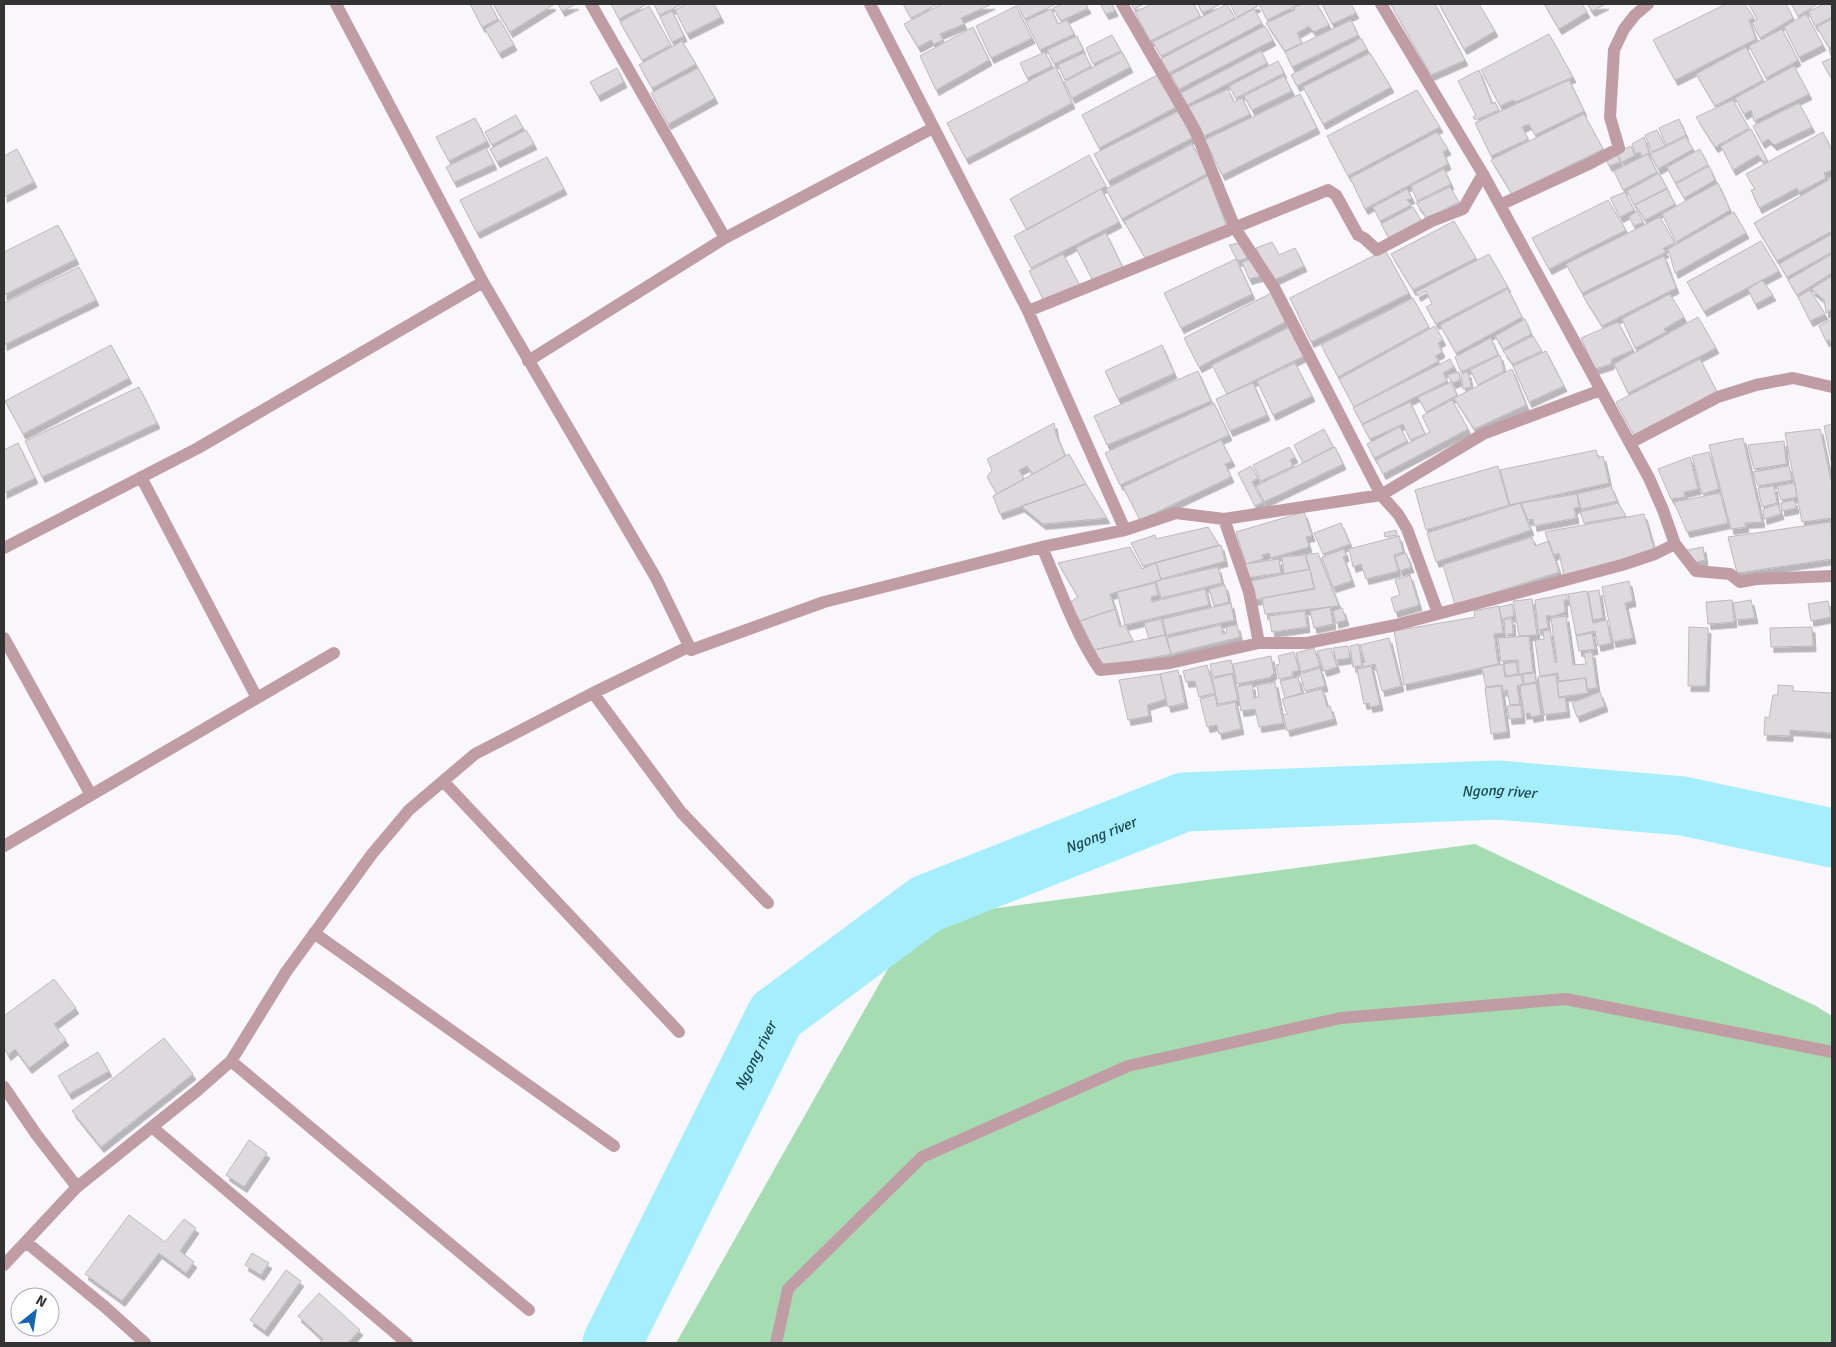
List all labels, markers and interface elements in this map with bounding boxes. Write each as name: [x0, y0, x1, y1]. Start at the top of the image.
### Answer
water label: Ngong river: [1461, 781, 1539, 802]
water label: Ngong river: [1062, 812, 1141, 857]
water label: Ngong river: [731, 1016, 781, 1093]
north arrow: [10, 1287, 60, 1337]
text: N: [33, 1291, 50, 1311]

